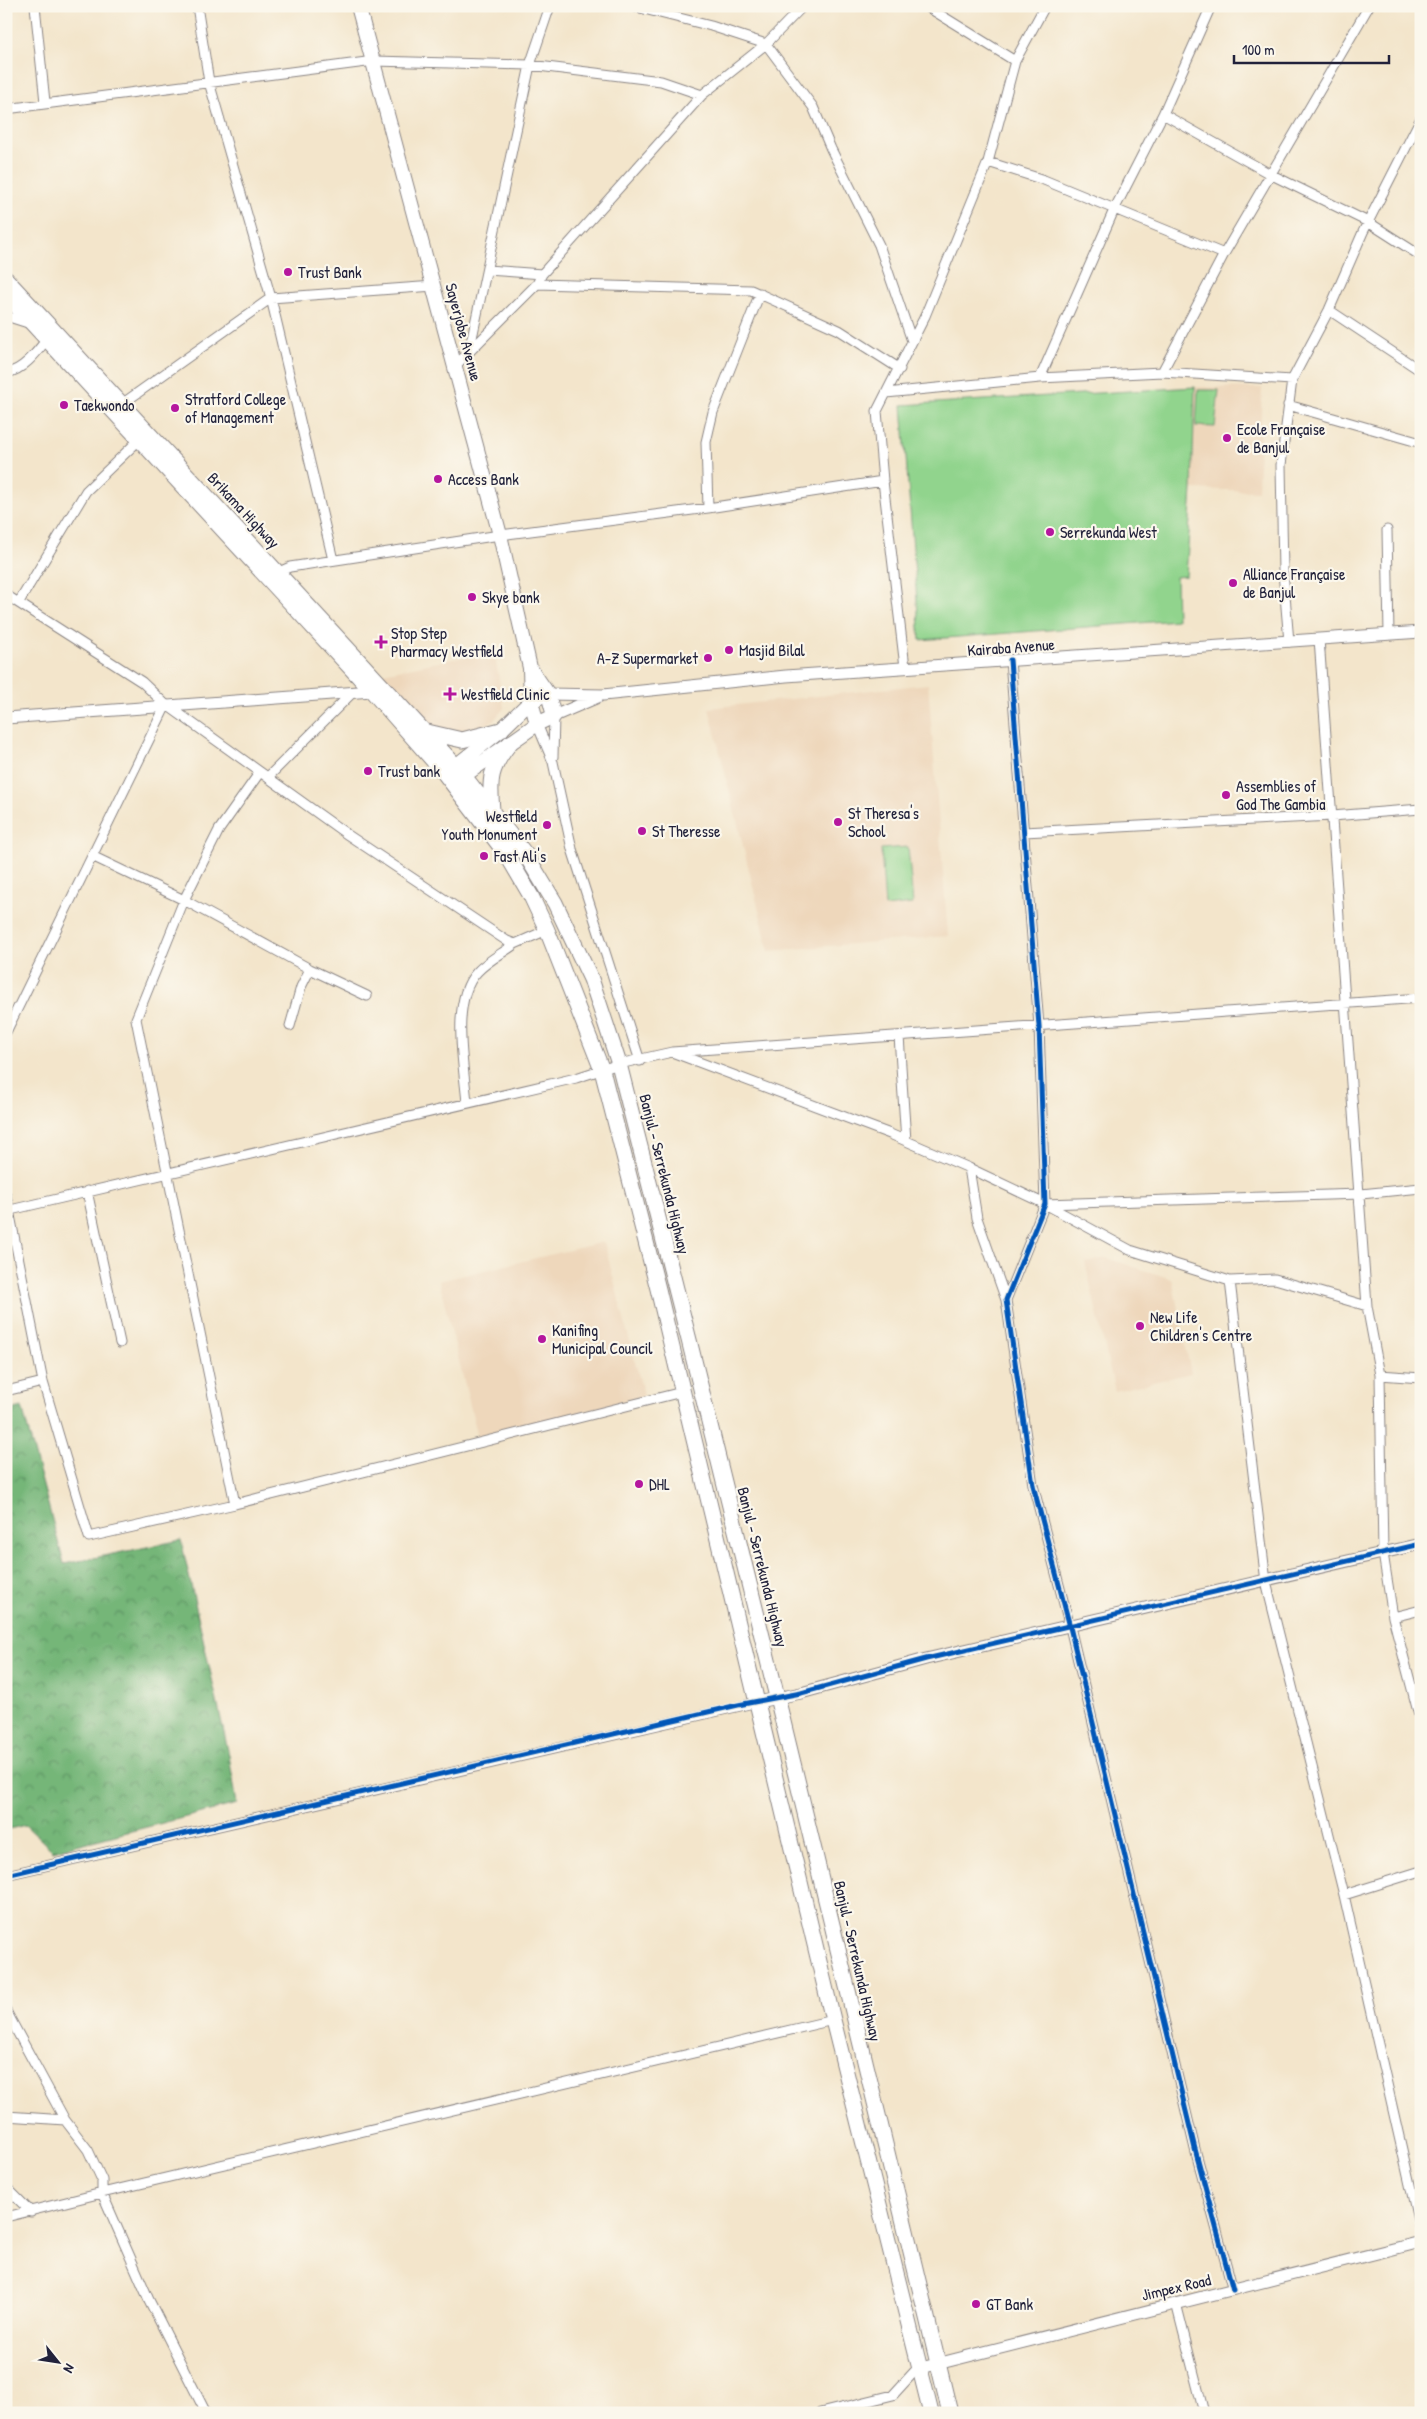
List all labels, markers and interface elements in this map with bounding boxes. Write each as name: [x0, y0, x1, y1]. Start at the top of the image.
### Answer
scale bar: [1234, 32, 1390, 64]
text: 100 m: [1242, 39, 1275, 60]
place label: Trust Bank: [298, 261, 362, 283]
marker: Trust Bank: [282, 266, 294, 278]
street label: Sayerjobe Avenue: [440, 281, 488, 384]
place label: Stratford College of Management: [185, 388, 287, 428]
place label: Taekwondo: [74, 394, 135, 416]
marker: Taekwondo: [58, 399, 70, 411]
marker: Stratford College of Management: [169, 402, 181, 414]
place label: Ecole Française de Banjul: [1237, 418, 1326, 458]
marker: Ecole Française de Banjul: [1221, 432, 1233, 444]
street label: Brikama Highway: [203, 467, 285, 553]
place label: Access Bank: [448, 468, 519, 490]
marker: Access Bank: [432, 473, 444, 485]
place label: Serrekunda West: [1060, 521, 1157, 543]
marker: Serrekunda West: [1044, 526, 1056, 538]
place label: Alliance Française de Banjul: [1243, 563, 1346, 603]
marker: Alliance Française de Banjul: [1227, 577, 1239, 589]
place label: Skye bank: [482, 586, 540, 608]
marker: Skye bank: [466, 591, 478, 603]
place label: Stop Step Pharmacy Westfield: [391, 622, 503, 662]
street label: Kairaba Avenue: [966, 633, 1056, 661]
marker: Stop Step Pharmacy Westfield: [375, 636, 387, 648]
place label: Masjid Bilal: [739, 639, 805, 661]
marker: Masjid Bilal: [723, 644, 735, 656]
place label: A-Z Supermarket: [597, 647, 698, 669]
marker: A-Z Supermarket: [702, 652, 714, 664]
place label: Westfield Clinic: [461, 683, 550, 705]
marker: Westfield Clinic: [443, 687, 457, 701]
place label: Trust bank: [378, 760, 440, 782]
marker: Trust bank: [362, 765, 374, 777]
place label: Assemblies of God The Gambia: [1236, 775, 1326, 815]
marker: Assemblies of God The Gambia: [1220, 789, 1232, 801]
place label: St Theresa's School: [848, 802, 919, 842]
place label: Westfield Youth Monument: [442, 805, 537, 845]
marker: St Theresa's School: [832, 816, 844, 828]
marker: Westfield Youth Monument: [541, 819, 553, 831]
place label: St Theresse: [652, 820, 721, 842]
marker: St Theresse: [636, 825, 648, 837]
place label: Fast Ali's: [493, 845, 546, 867]
marker: Fast Ali's: [478, 850, 490, 862]
street label: Banjul - Serrekunda Highway: [634, 1092, 696, 1256]
place label: New Life Children's Centre: [1150, 1306, 1253, 1346]
place label: Kanifing Municipal Council: [552, 1319, 653, 1359]
marker: New Life Children's Centre: [1134, 1320, 1146, 1332]
marker: Kanifing Municipal Council: [536, 1333, 548, 1345]
place label: DHL: [649, 1473, 670, 1495]
marker: DHL: [633, 1478, 645, 1490]
street label: Banjul - Serrekunda Highway: [732, 1485, 794, 1649]
street label: Banjul - Serrekunda Highway: [829, 1879, 887, 2044]
street label: Jimpex Road: [1139, 2268, 1213, 2306]
place label: GT Bank: [986, 2293, 1033, 2315]
marker: GT Bank: [970, 2298, 982, 2310]
north arrow: [32, 2336, 82, 2386]
text: N: [59, 2361, 80, 2377]

